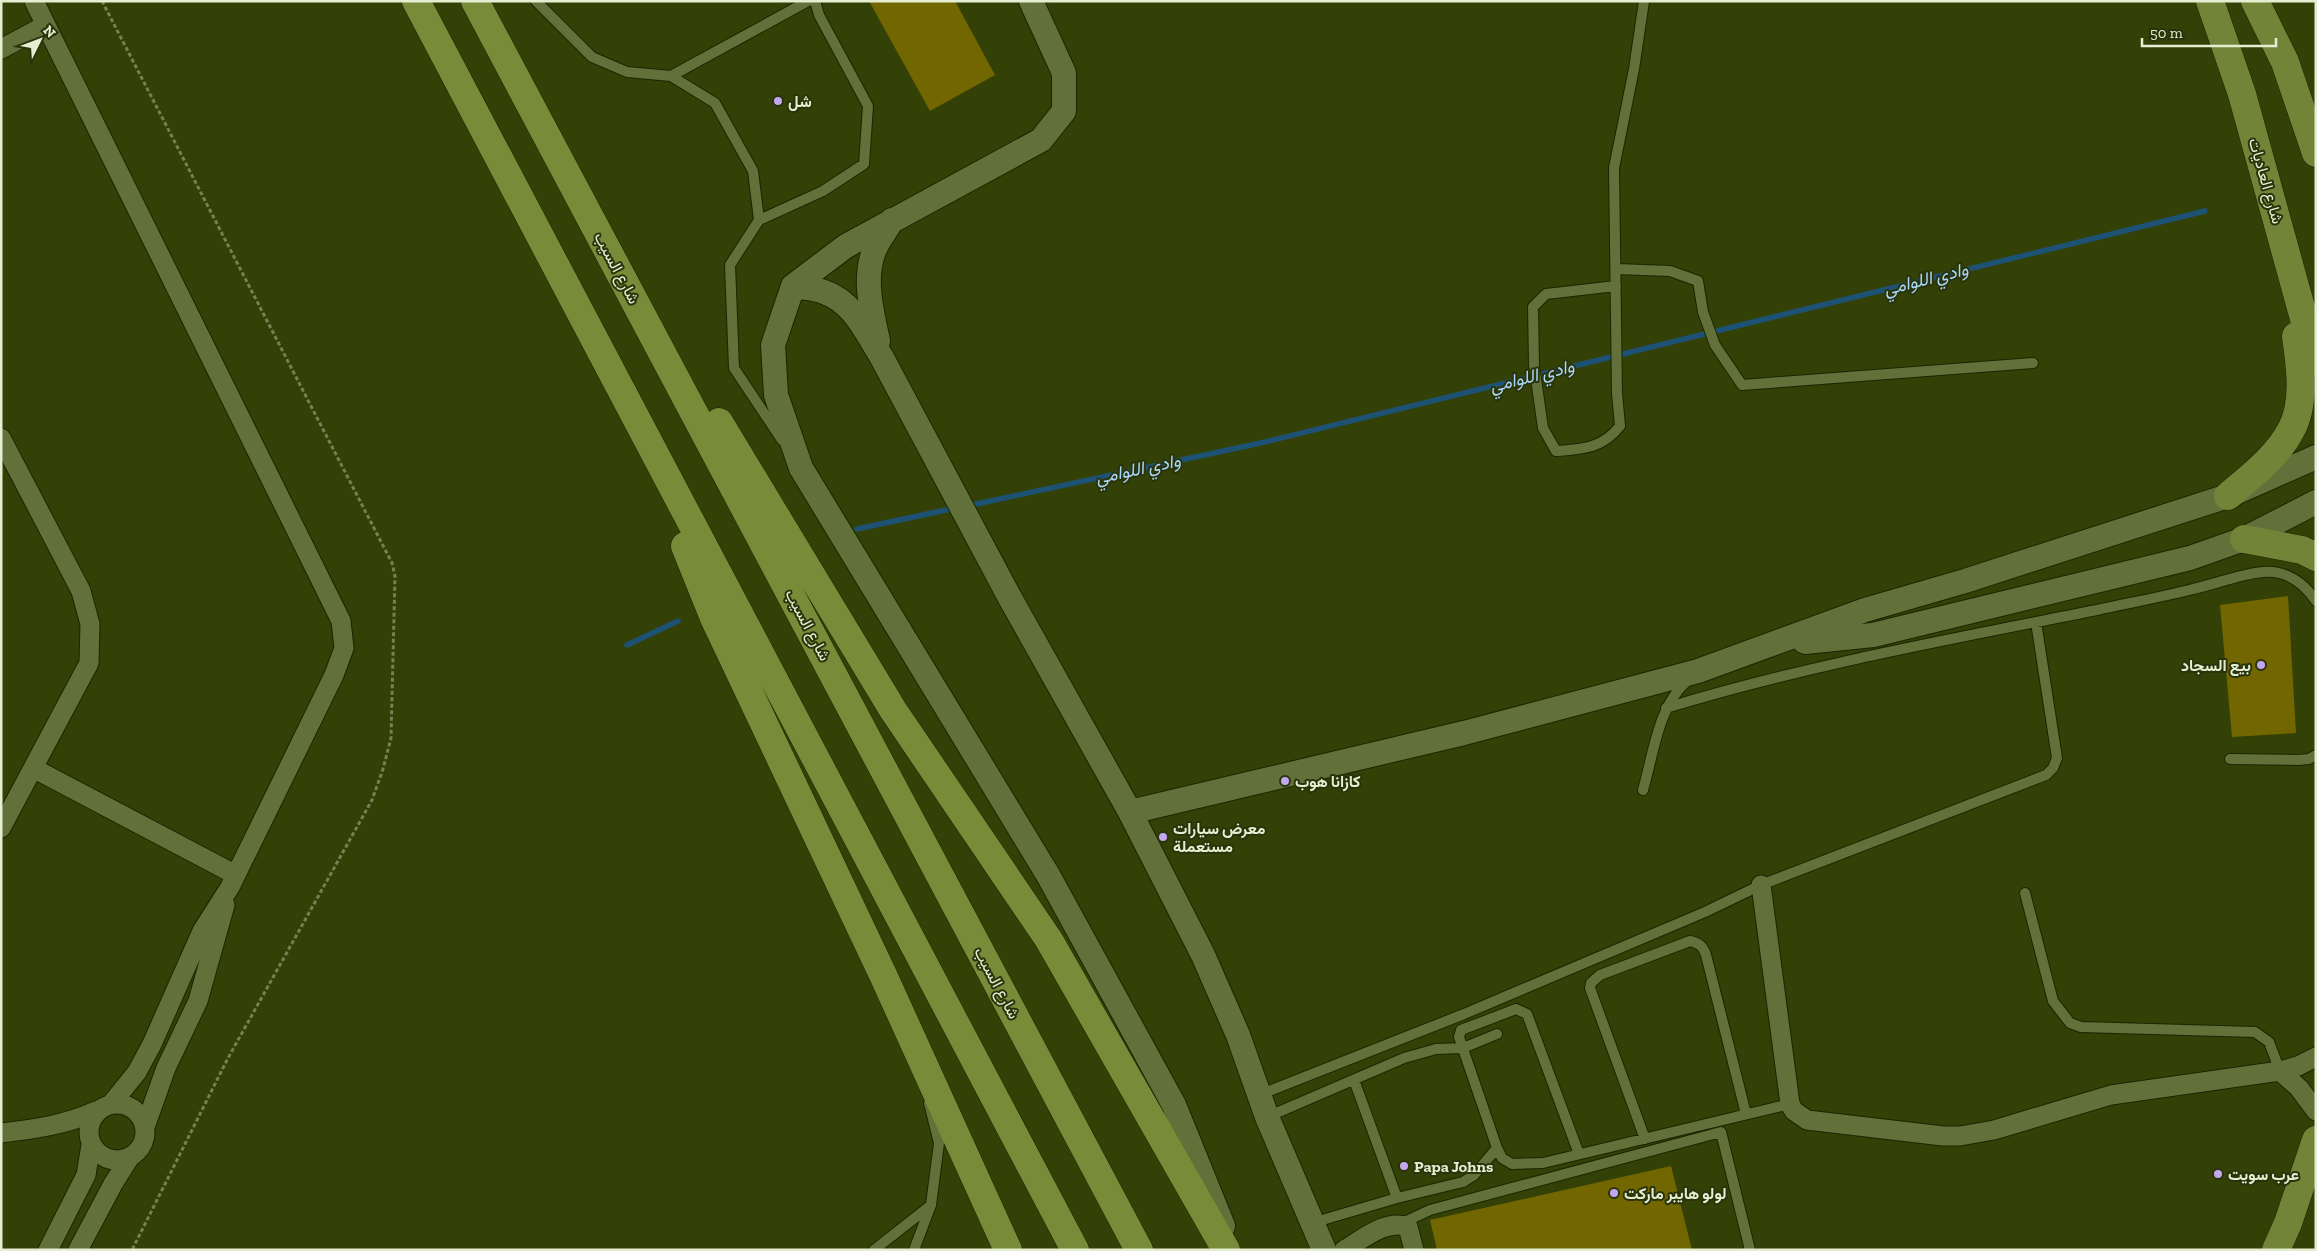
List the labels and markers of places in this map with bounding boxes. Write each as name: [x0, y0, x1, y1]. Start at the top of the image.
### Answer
place label: شل: [788, 92, 812, 111]
marker: شل: [772, 95, 784, 107]
place label: بيع السجاد: [2181, 656, 2251, 677]
marker: بيع السجاد: [2255, 659, 2267, 671]
place label: كازانا هوب: [1295, 772, 1360, 792]
marker: كازانا هوب: [1279, 775, 1291, 787]
place label: معرض سيارات مستعملة: [1173, 819, 1266, 856]
marker: معرض سيارات مستعملة: [1157, 831, 1169, 843]
place label: Papa Johns: [1414, 1157, 1493, 1176]
marker: Papa Johns: [1398, 1160, 1410, 1172]
place label: عرب سويت: [2228, 1165, 2299, 1185]
marker: عرب سويت: [2212, 1168, 2224, 1180]
place label: لولو هايبر ماركت: [1624, 1184, 1726, 1204]
marker: لولو هايبر ماركت: [1608, 1187, 1620, 1199]

